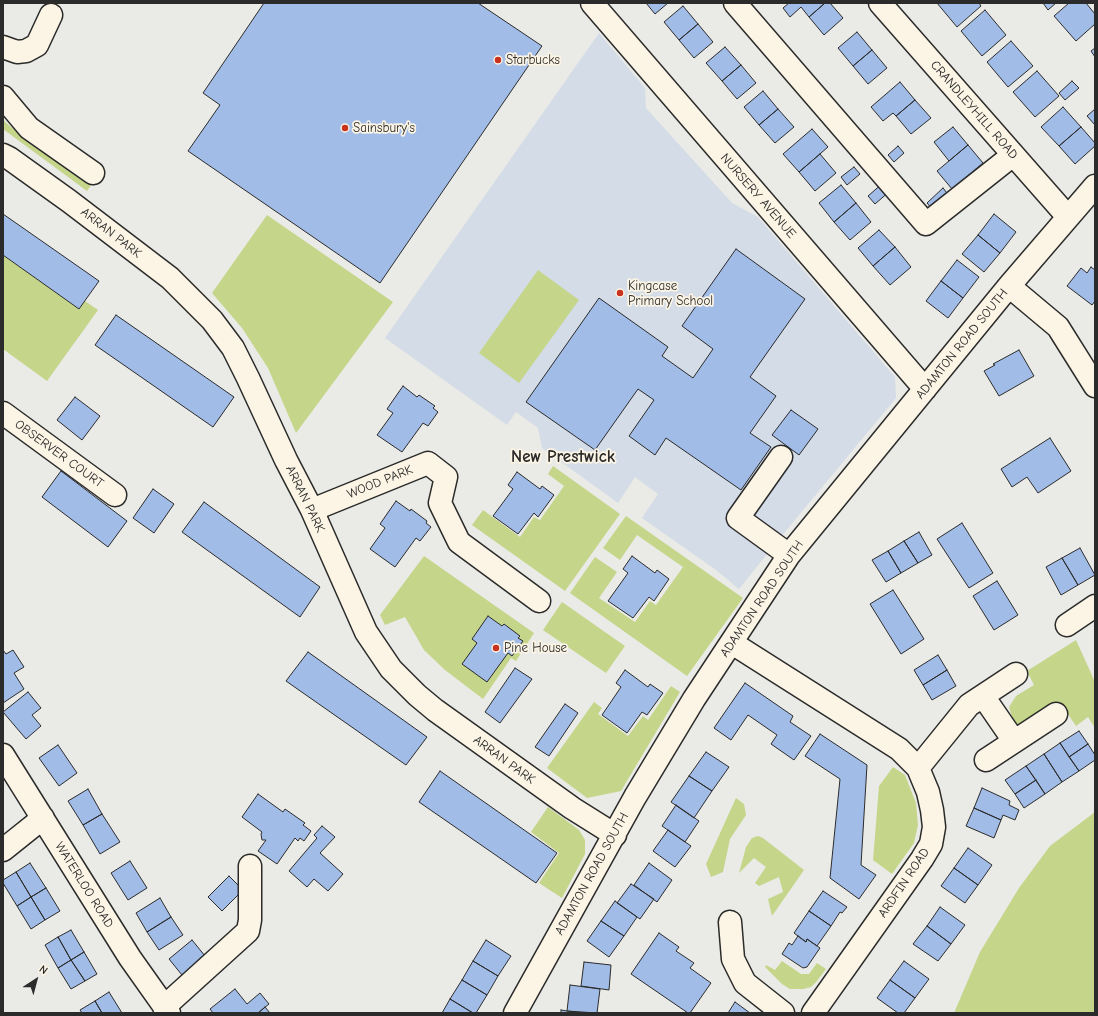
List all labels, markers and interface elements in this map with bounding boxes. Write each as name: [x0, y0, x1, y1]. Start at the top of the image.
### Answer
place label: Starbucks: [506, 52, 560, 68]
marker: Starbucks: [493, 55, 503, 65]
street label: CRANDLEYHILL ROAD: [927, 57, 1021, 163]
place label: Sainsbury's: [353, 120, 415, 136]
marker: Sainsbury's: [340, 123, 350, 133]
street label: NURSERY AVENUE: [717, 150, 799, 242]
street label: ARRAN PARK: [77, 204, 145, 262]
place label: Kingcase Primary School: [628, 278, 713, 309]
street label: ADAMTON ROAD SOUTH: [913, 286, 1011, 402]
marker: Kingcase Primary School: [615, 288, 625, 298]
street label: OBSERVER COURT: [12, 417, 106, 491]
district label: New Prestwick: [511, 447, 615, 467]
street label: WOOD PARK: [345, 462, 415, 502]
street label: ARRAN PARK: [282, 463, 328, 535]
street label: ADAMTON ROAD SOUTH: [717, 538, 807, 660]
place label: Pine House: [504, 640, 567, 656]
marker: Pine House: [491, 643, 501, 653]
street label: ARRAN PARK: [470, 732, 538, 788]
street label: ADAMTON ROAD SOUTH: [552, 810, 632, 938]
street label: WATERLOO ROAD: [51, 839, 117, 931]
street label: ARDFIN ROAD: [875, 845, 933, 921]
north arrow: [16, 960, 56, 1000]
text: N: [37, 963, 50, 977]

